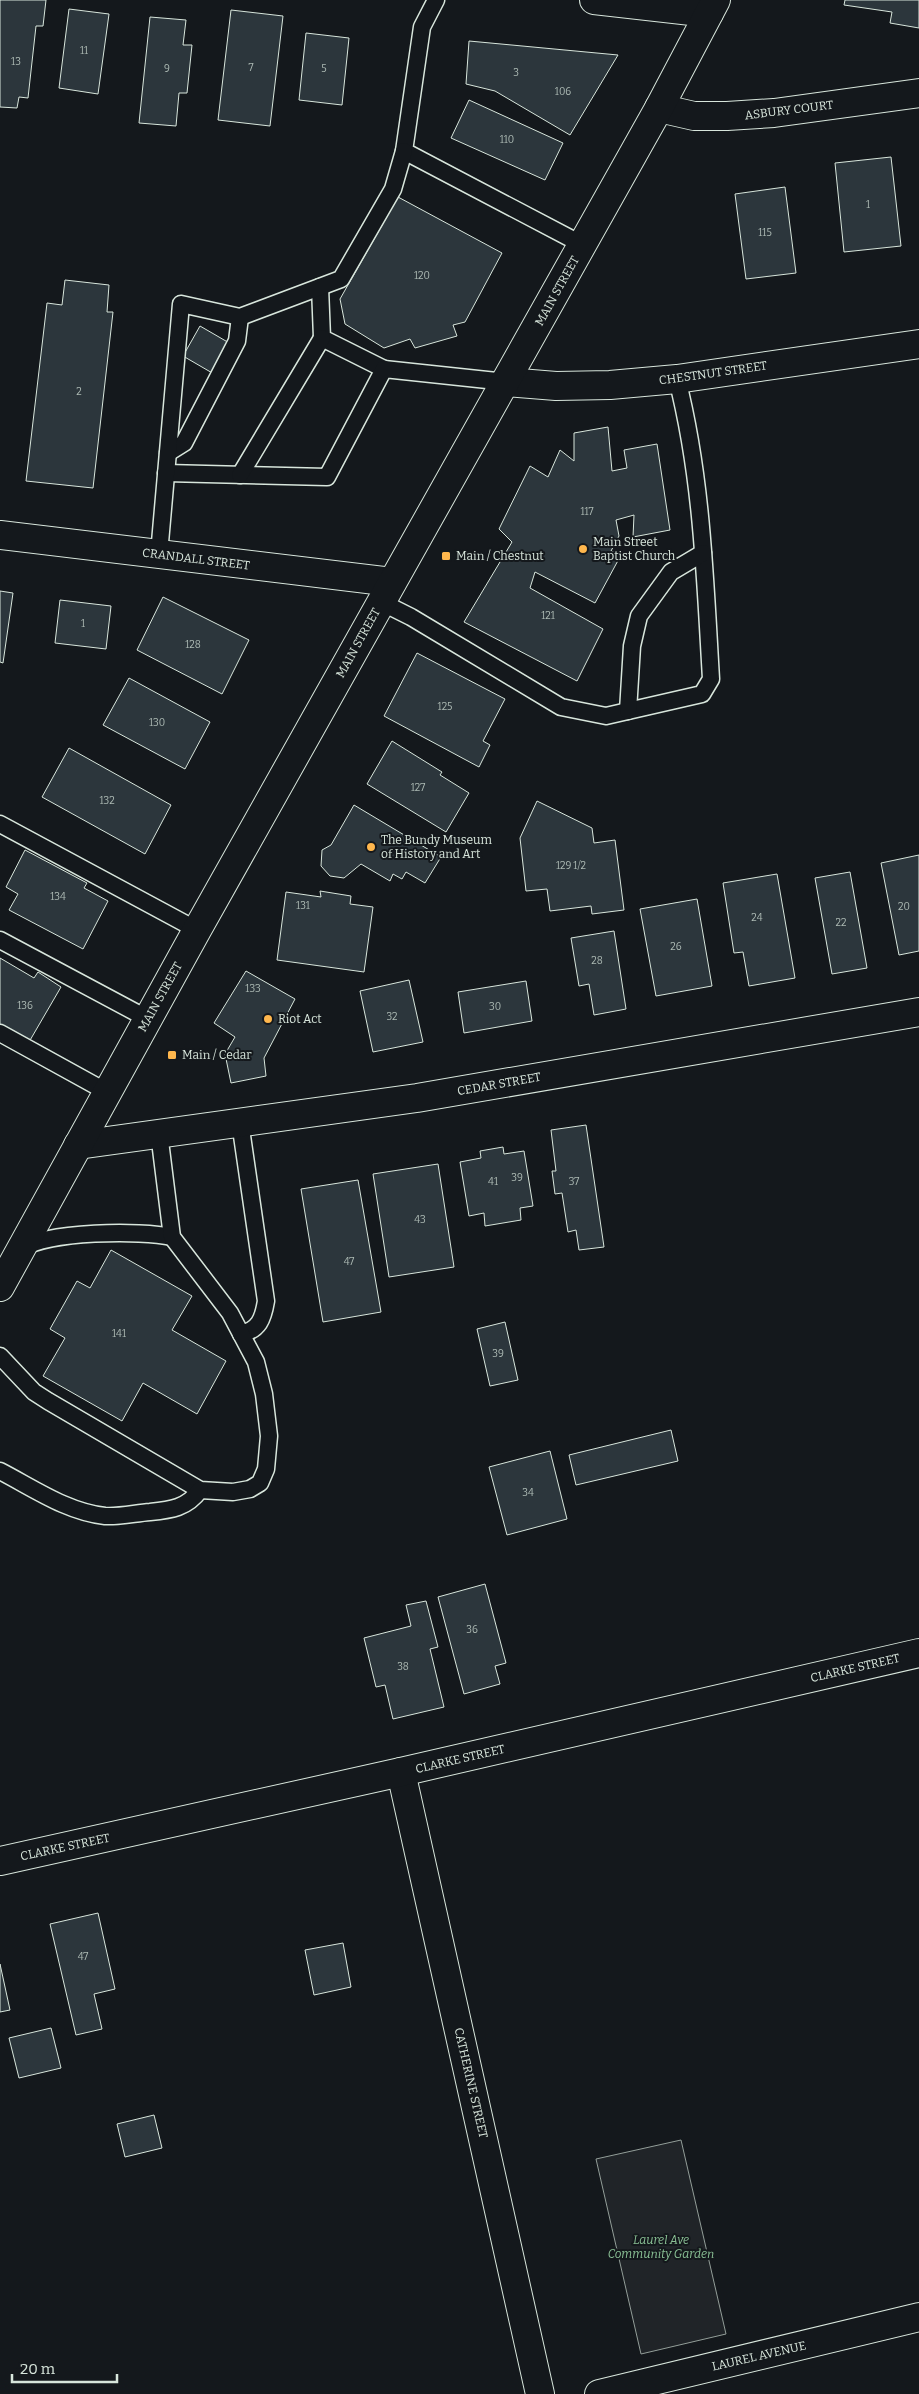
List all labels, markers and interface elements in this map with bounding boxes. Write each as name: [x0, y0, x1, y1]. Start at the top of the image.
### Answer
house number: 11: [80, 45, 88, 57]
house number: 13: [11, 56, 21, 68]
house number: 7: [248, 62, 254, 74]
house number: 9: [164, 63, 170, 75]
house number: 5: [321, 63, 327, 75]
house number: 3: [513, 67, 519, 79]
house number: 106: [555, 86, 571, 98]
street label: ASBURY COURT: [744, 98, 834, 122]
house number: 110: [500, 134, 514, 146]
house number: 1: [866, 199, 870, 211]
house number: 115: [758, 227, 772, 239]
street label: MAIN STREET: [532, 254, 582, 328]
house number: 120: [414, 270, 430, 282]
street label: CHESTNUT STREET: [658, 358, 768, 388]
house number: 2: [76, 386, 82, 398]
house number: 117: [580, 506, 594, 518]
place label: Main Street Baptist Church: [593, 535, 676, 563]
marker: Main Street Baptist Church: [577, 543, 589, 555]
street label: CRANDALL STREET: [141, 545, 251, 573]
place label: Main / Chestnut: [456, 549, 544, 563]
marker: Main / Chestnut: [440, 550, 452, 562]
street label: MAIN STREET: [333, 606, 383, 680]
house number: 121: [541, 610, 555, 622]
house number: 1: [81, 618, 85, 630]
house number: 128: [185, 639, 201, 651]
house number: 125: [438, 701, 452, 713]
house number: 130: [149, 717, 165, 729]
house number: 127: [411, 782, 425, 794]
house number: 132: [99, 795, 115, 807]
place label: The Bundy Museum of History and Art: [381, 833, 492, 861]
marker: The Bundy Museum of History and Art: [365, 841, 377, 853]
house number: 129 1/2: [556, 860, 586, 872]
house number: 134: [50, 891, 66, 903]
house number: 131: [296, 900, 310, 912]
house number: 20: [898, 901, 910, 913]
house number: 24: [751, 912, 763, 924]
house number: 22: [836, 917, 846, 929]
house number: 26: [670, 941, 682, 953]
house number: 28: [591, 955, 603, 967]
street label: MAIN STREET: [135, 960, 185, 1034]
house number: 133: [245, 983, 261, 995]
house number: 136: [17, 1000, 33, 1012]
house number: 30: [489, 1001, 501, 1013]
house number: 32: [386, 1011, 398, 1023]
place label: Riot Act: [278, 1012, 322, 1026]
marker: Riot Act: [262, 1013, 274, 1025]
place label: Main / Cedar: [182, 1048, 252, 1062]
marker: Main / Cedar: [166, 1049, 178, 1061]
street label: CEDAR STREET: [456, 1070, 542, 1098]
house number: 39: [511, 1172, 523, 1184]
house number: 41: [488, 1176, 498, 1188]
house number: 37: [569, 1176, 579, 1188]
house number: 43: [414, 1214, 426, 1226]
house number: 47: [344, 1256, 354, 1268]
house number: 141: [112, 1328, 126, 1340]
house number: 39: [492, 1348, 504, 1360]
house number: 34: [522, 1487, 534, 1499]
house number: 36: [466, 1624, 478, 1636]
street label: CLARKE STREET: [809, 1651, 901, 1685]
house number: 38: [397, 1661, 409, 1673]
street label: CLARKE STREET: [414, 1742, 506, 1776]
street label: CLARKE STREET: [19, 1831, 111, 1863]
house number: 47: [78, 1951, 88, 1963]
street label: CATHERINE STREET: [451, 2026, 491, 2140]
park label: Laurel Ave Community Garden: [608, 2233, 714, 2261]
street label: LAUREL AVENUE: [711, 2338, 807, 2374]
scale bar: [12, 2352, 118, 2384]
text: 20 m: [20, 2360, 56, 2378]

